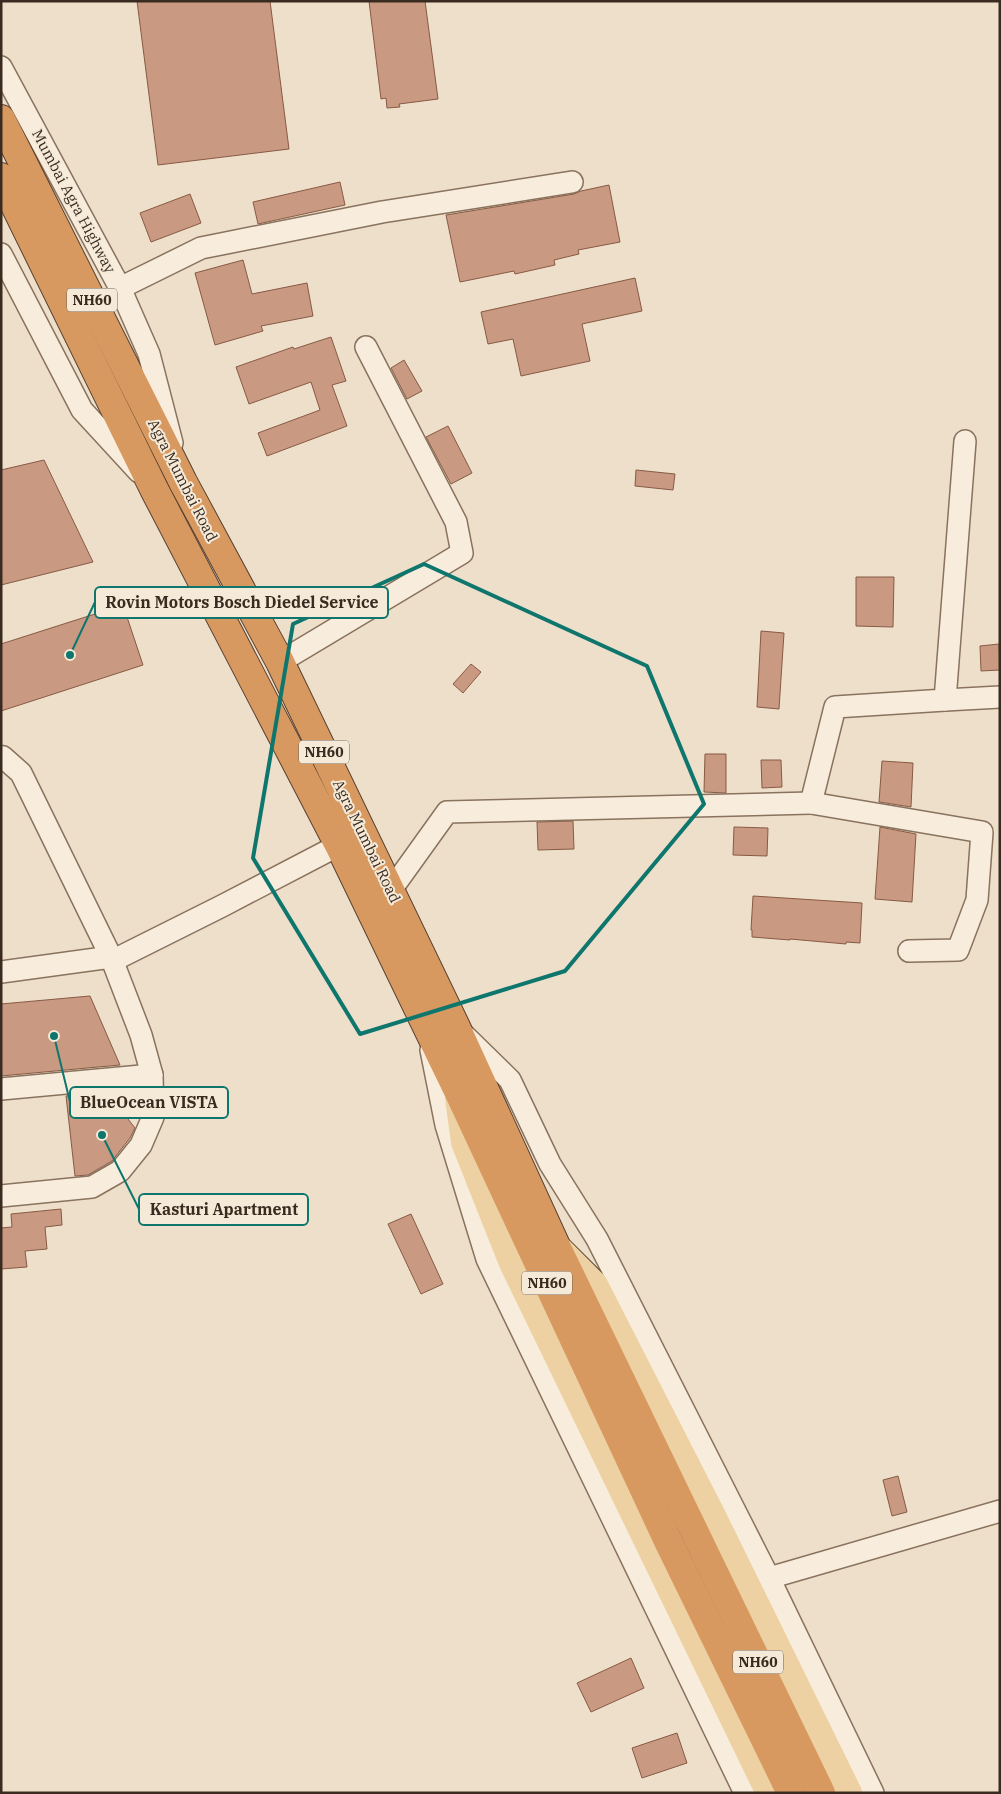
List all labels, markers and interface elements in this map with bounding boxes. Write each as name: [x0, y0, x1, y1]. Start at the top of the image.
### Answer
street label: Mumbai Agra Highway: [28, 126, 120, 276]
road number: NH60: [67, 288, 117, 312]
street label: Agra Mumbai Road: [144, 416, 222, 544]
callout: Rovin Motors Bosch Diedel Service: [95, 587, 388, 618]
text: Rovin Motors Bosch Diedel Service: [105, 592, 379, 612]
road number: NH60: [299, 740, 349, 764]
street label: Agra Mumbai Road: [329, 776, 405, 906]
callout: BlueOcean VISTA: [70, 1087, 228, 1118]
text: BlueOcean VISTA: [80, 1092, 218, 1112]
callout: Kasturi Apartment: [139, 1194, 308, 1225]
text: Kasturi Apartment: [150, 1199, 298, 1219]
road number: NH60: [522, 1272, 572, 1295]
road number: NH60: [733, 1650, 783, 1674]

